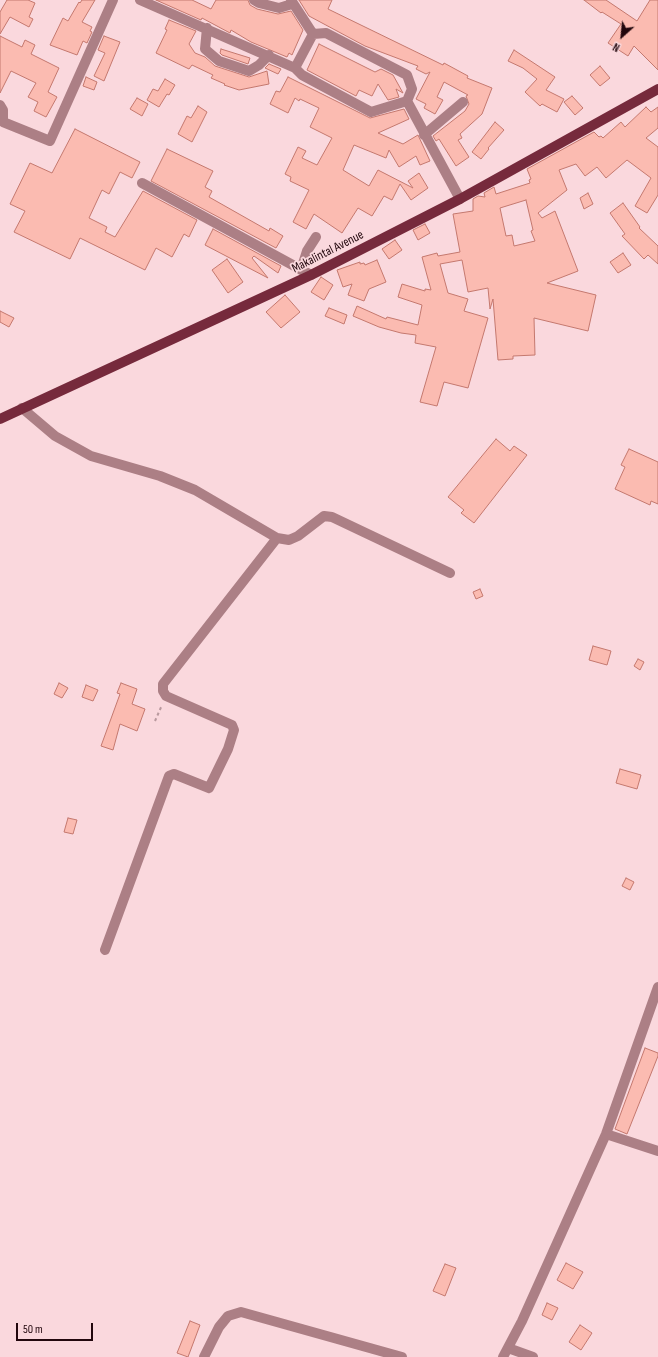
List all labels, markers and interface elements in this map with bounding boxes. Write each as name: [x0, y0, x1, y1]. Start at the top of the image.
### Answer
north arrow: [602, 16, 642, 56]
text: N: [611, 40, 622, 54]
street label: Makalintal Avenue: [289, 227, 367, 277]
scale bar: [18, 1315, 95, 1341]
text: 50 m: [23, 1322, 43, 1337]

